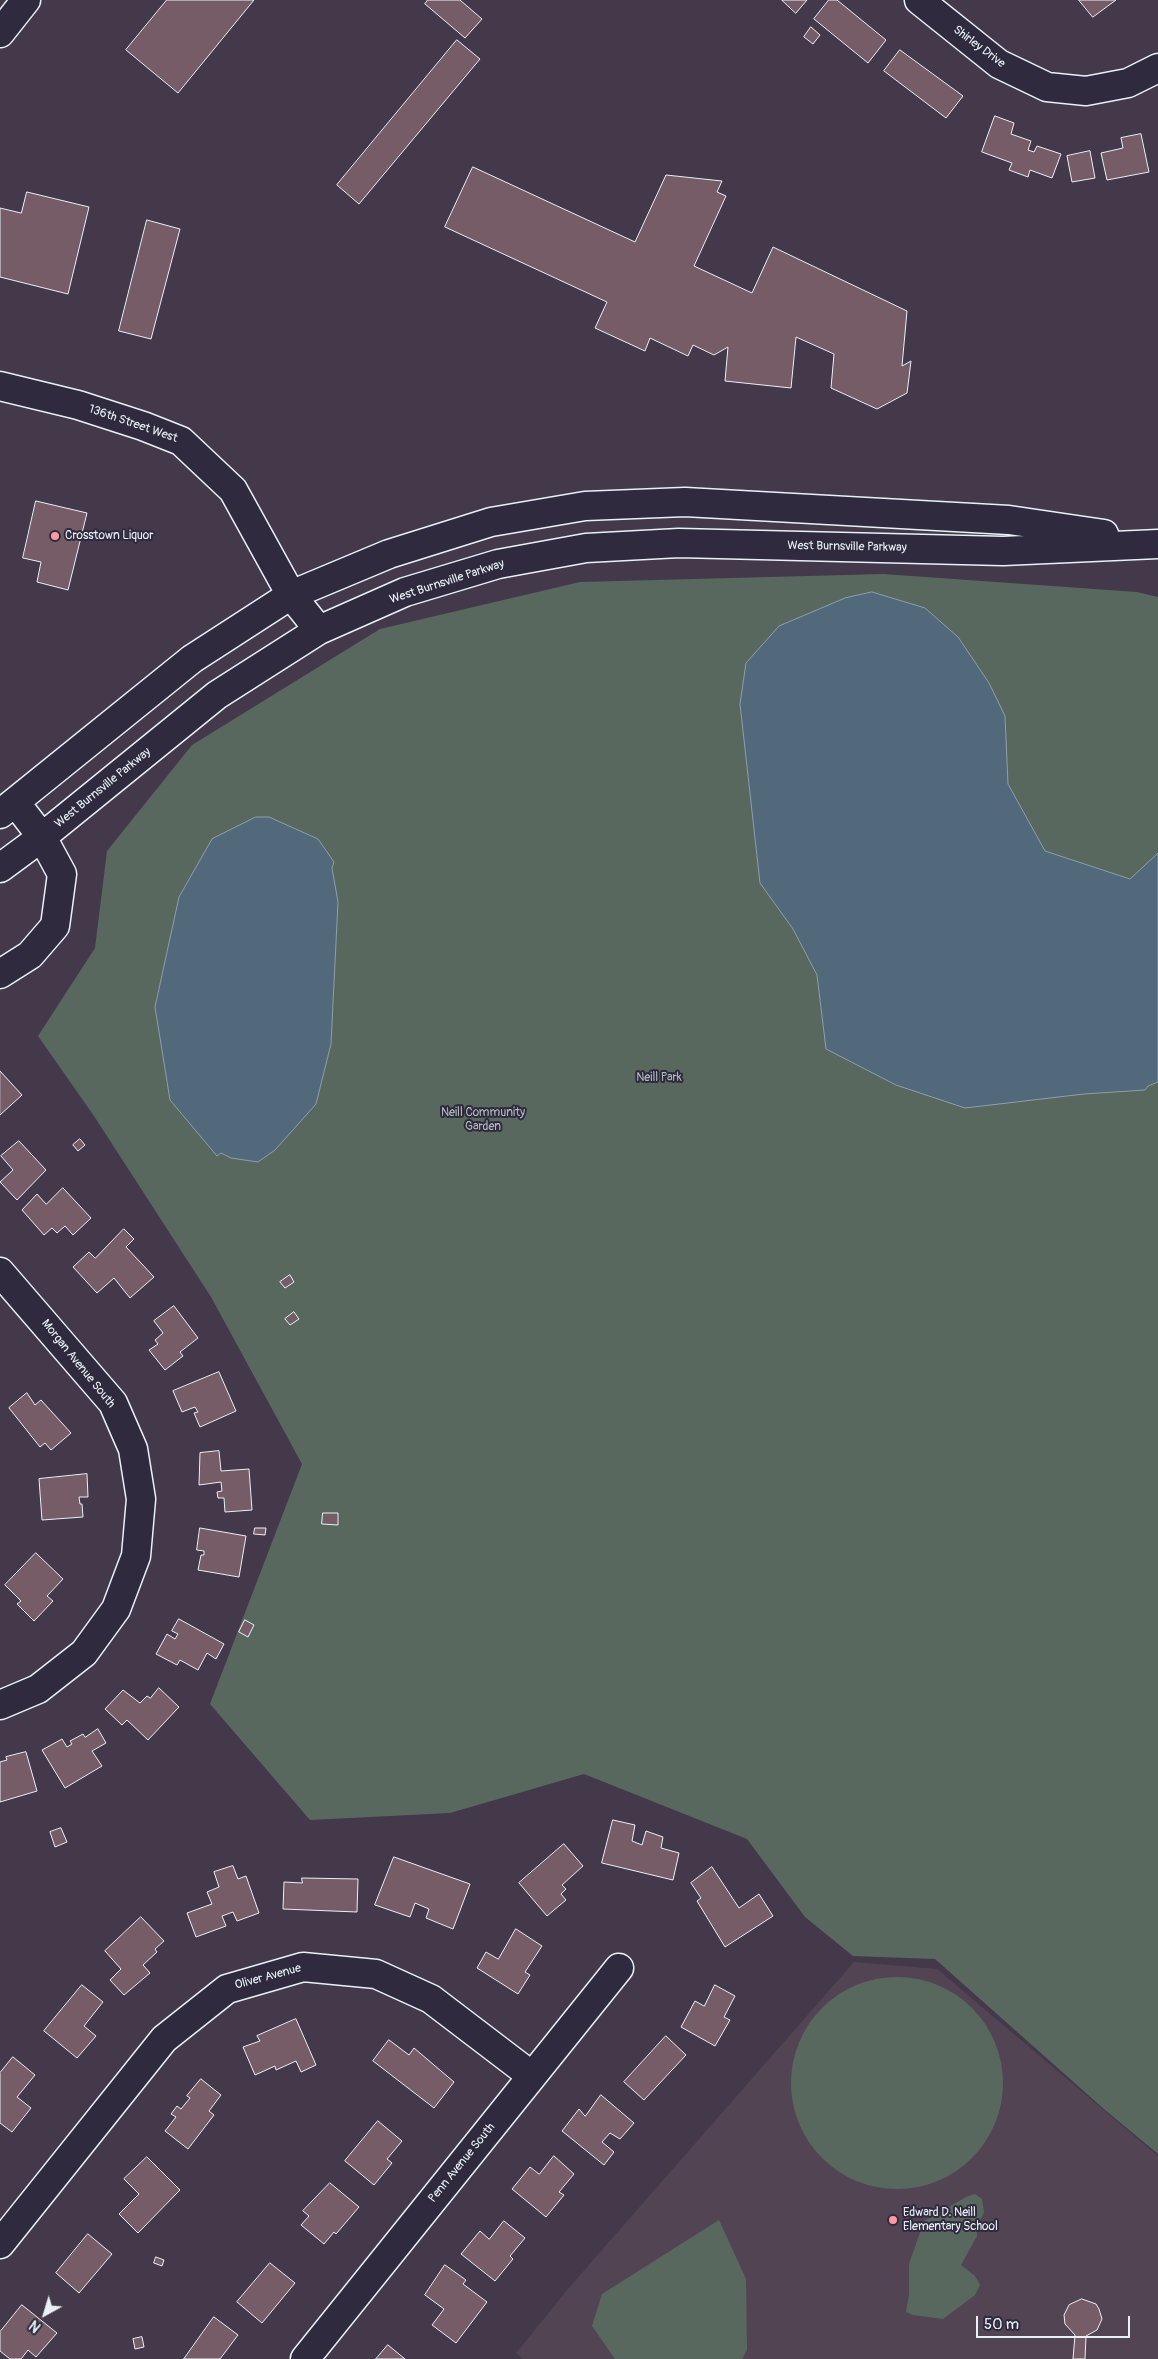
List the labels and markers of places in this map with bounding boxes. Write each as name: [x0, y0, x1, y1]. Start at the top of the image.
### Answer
place label: Crosstown Liquor: [65, 529, 154, 543]
marker: Crosstown Liquor: [49, 530, 61, 542]
place label: Edward D. Neill Elementary School: [903, 2206, 998, 2234]
marker: Edward D. Neill Elementary School: [887, 2214, 899, 2226]

